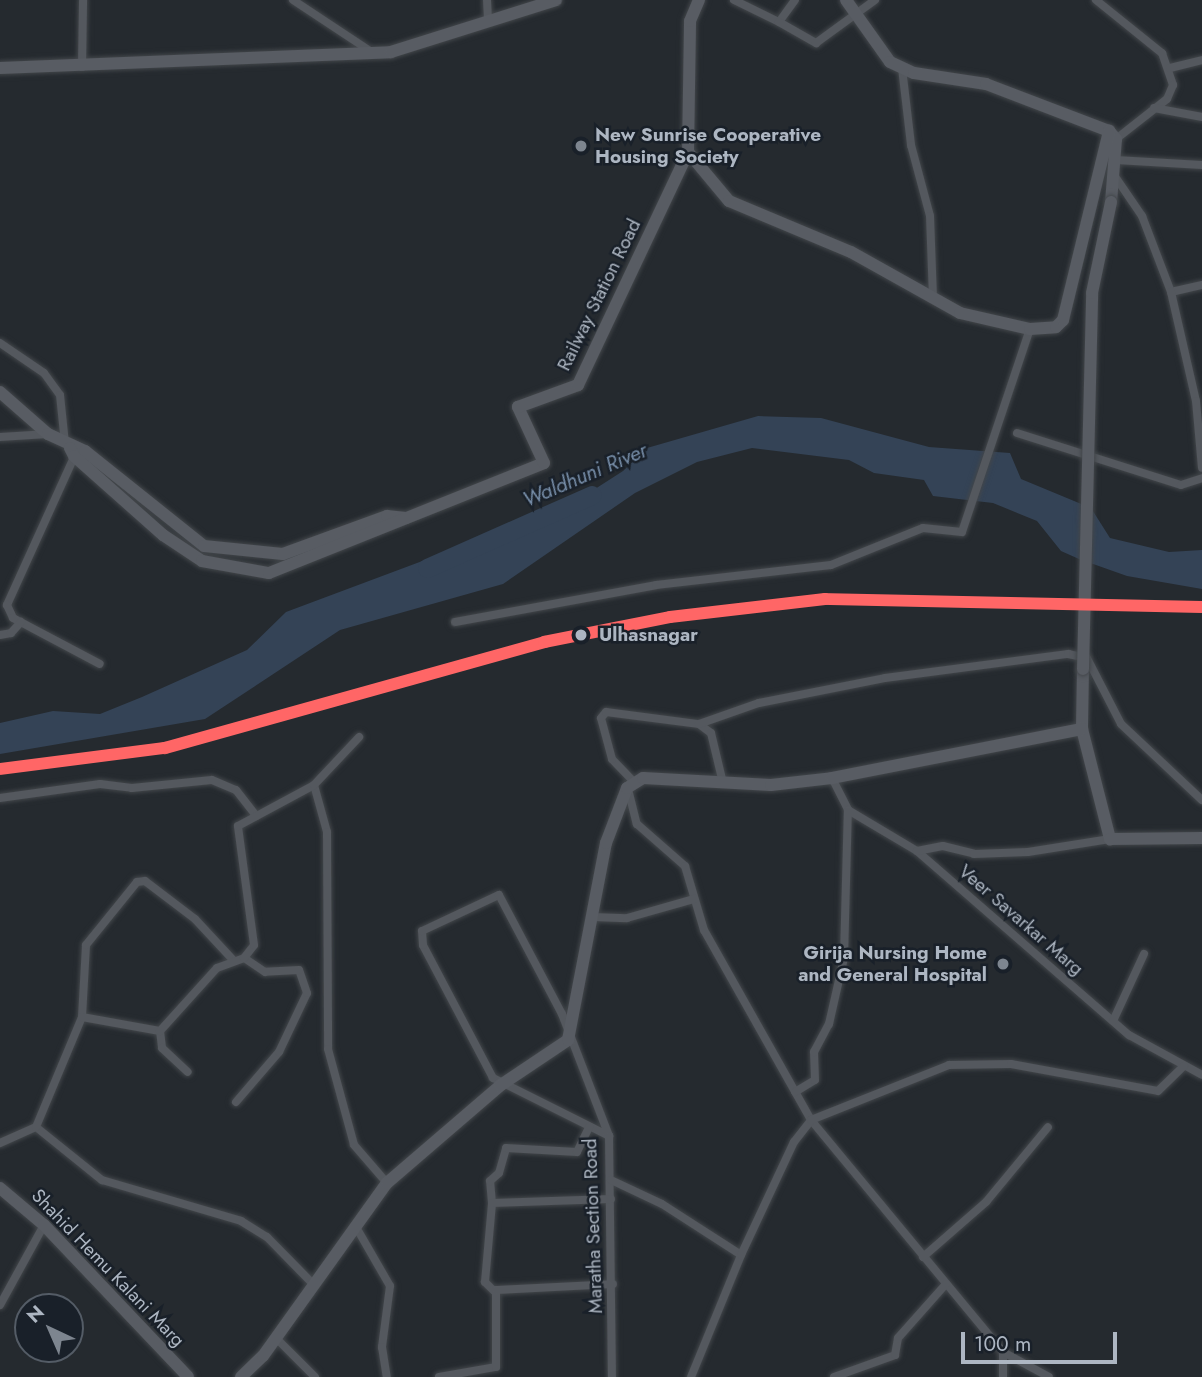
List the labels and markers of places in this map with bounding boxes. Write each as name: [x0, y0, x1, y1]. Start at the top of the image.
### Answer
place label: New Sunrise Cooperative Housing Society: [595, 124, 821, 168]
marker: New Sunrise Cooperative Housing Society: [573, 138, 589, 154]
marker: Ulhasnagar: [569, 623, 593, 647]
place label: Ulhasnagar: [599, 624, 698, 646]
place label: Girija Nursing Home and General Hospital: [798, 942, 987, 986]
marker: Girija Nursing Home and General Hospital: [993, 954, 1013, 974]

